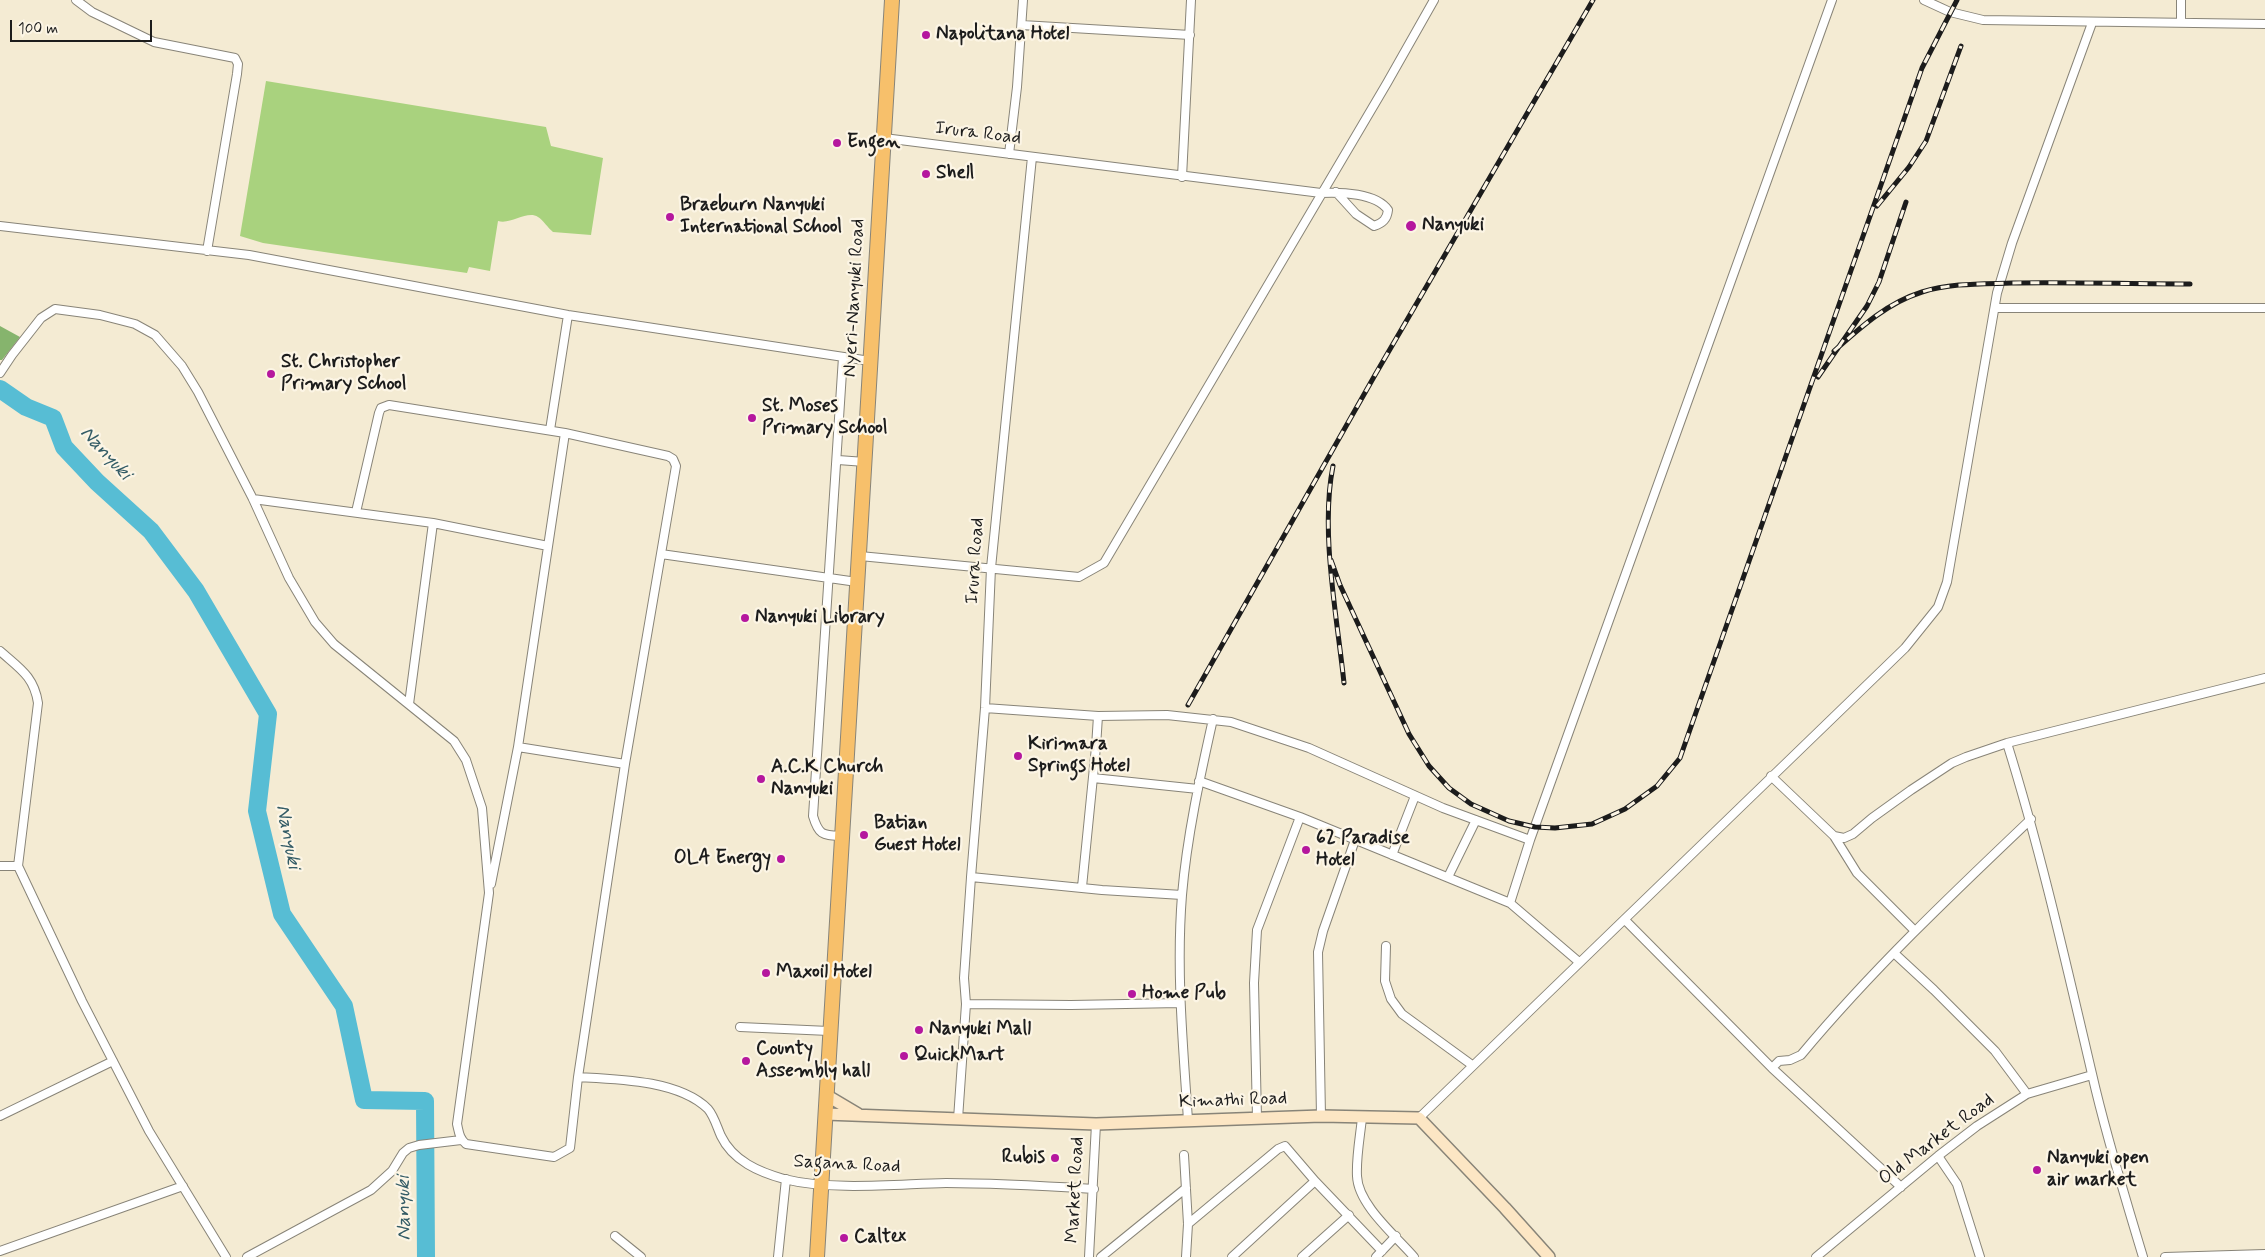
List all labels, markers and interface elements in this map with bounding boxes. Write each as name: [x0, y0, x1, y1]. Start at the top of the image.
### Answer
scale bar: [12, 10, 155, 42]
text: 100 m: [18, 19, 58, 39]
place label: Napolitana Hotel: [936, 24, 1069, 46]
marker: Napolitana Hotel: [920, 29, 932, 41]
street label: Irura Road: [934, 117, 1022, 151]
place label: Engen: [847, 132, 900, 154]
marker: Engen: [831, 137, 843, 149]
place label: Shell: [936, 163, 974, 185]
marker: Shell: [920, 168, 932, 180]
place label: Braeburn Nanyuki International School: [680, 195, 842, 239]
marker: Braeburn Nanyuki International School: [664, 211, 676, 223]
place label: Nanyuki: [1422, 215, 1484, 237]
street label: Nyeri-Nanyuki Road: [839, 218, 871, 378]
marker: Nanyuki: [1404, 219, 1418, 233]
place label: St. Christopher Primary School: [281, 352, 406, 396]
marker: St. Christopher Primary School: [265, 368, 277, 380]
place label: St. Moses Primary School: [762, 396, 887, 440]
marker: St. Moses Primary School: [746, 412, 758, 424]
water label: Nanyuki: [74, 422, 136, 486]
street label: Irura Road: [962, 517, 990, 605]
place label: Nanyuki Library: [755, 607, 885, 629]
marker: Nanyuki Library: [739, 612, 751, 624]
place label: Kirimara Springs Hotel: [1028, 734, 1130, 778]
marker: Kirimara Springs Hotel: [1012, 750, 1024, 762]
place label: A.C.K Church Nanyuki: [771, 757, 883, 801]
marker: A.C.K Church Nanyuki: [755, 773, 767, 785]
water label: Nanyuki: [269, 803, 305, 871]
place label: Batian Guest Hotel: [874, 813, 961, 857]
place label: 62 Paradise Hotel: [1316, 828, 1410, 872]
marker: Batian Guest Hotel: [858, 829, 870, 841]
marker: 62 Paradise Hotel: [1300, 844, 1312, 856]
place label: OLA Energy: [674, 848, 771, 870]
marker: OLA Energy: [775, 853, 787, 865]
place label: Maxoil Hotel: [776, 962, 872, 984]
marker: Maxoil Hotel: [760, 967, 772, 979]
place label: Home Pub: [1142, 983, 1226, 1005]
marker: Home Pub: [1126, 988, 1138, 1000]
place label: Nanyuki Mall: [929, 1019, 1031, 1041]
marker: Nanyuki Mall: [913, 1024, 925, 1036]
place label: County Assembly hall: [756, 1039, 870, 1083]
place label: QuickMart: [914, 1045, 1005, 1067]
marker: QuickMart: [898, 1050, 910, 1062]
marker: County Assembly hall: [740, 1055, 752, 1067]
street label: Kimathi Road: [1178, 1088, 1288, 1114]
street label: Old Market Road: [1875, 1089, 1999, 1191]
street label: Market Road: [1062, 1136, 1090, 1244]
place label: Rubis: [1002, 1147, 1045, 1169]
place label: Nanyuki open air market: [2047, 1148, 2149, 1192]
street label: Sagana Road: [793, 1151, 901, 1179]
marker: Rubis: [1049, 1152, 1061, 1164]
marker: Nanyuki open air market: [2031, 1164, 2043, 1176]
water label: Nanyuki: [392, 1175, 418, 1241]
place label: Caltex: [854, 1227, 906, 1249]
marker: Caltex: [838, 1232, 850, 1244]

